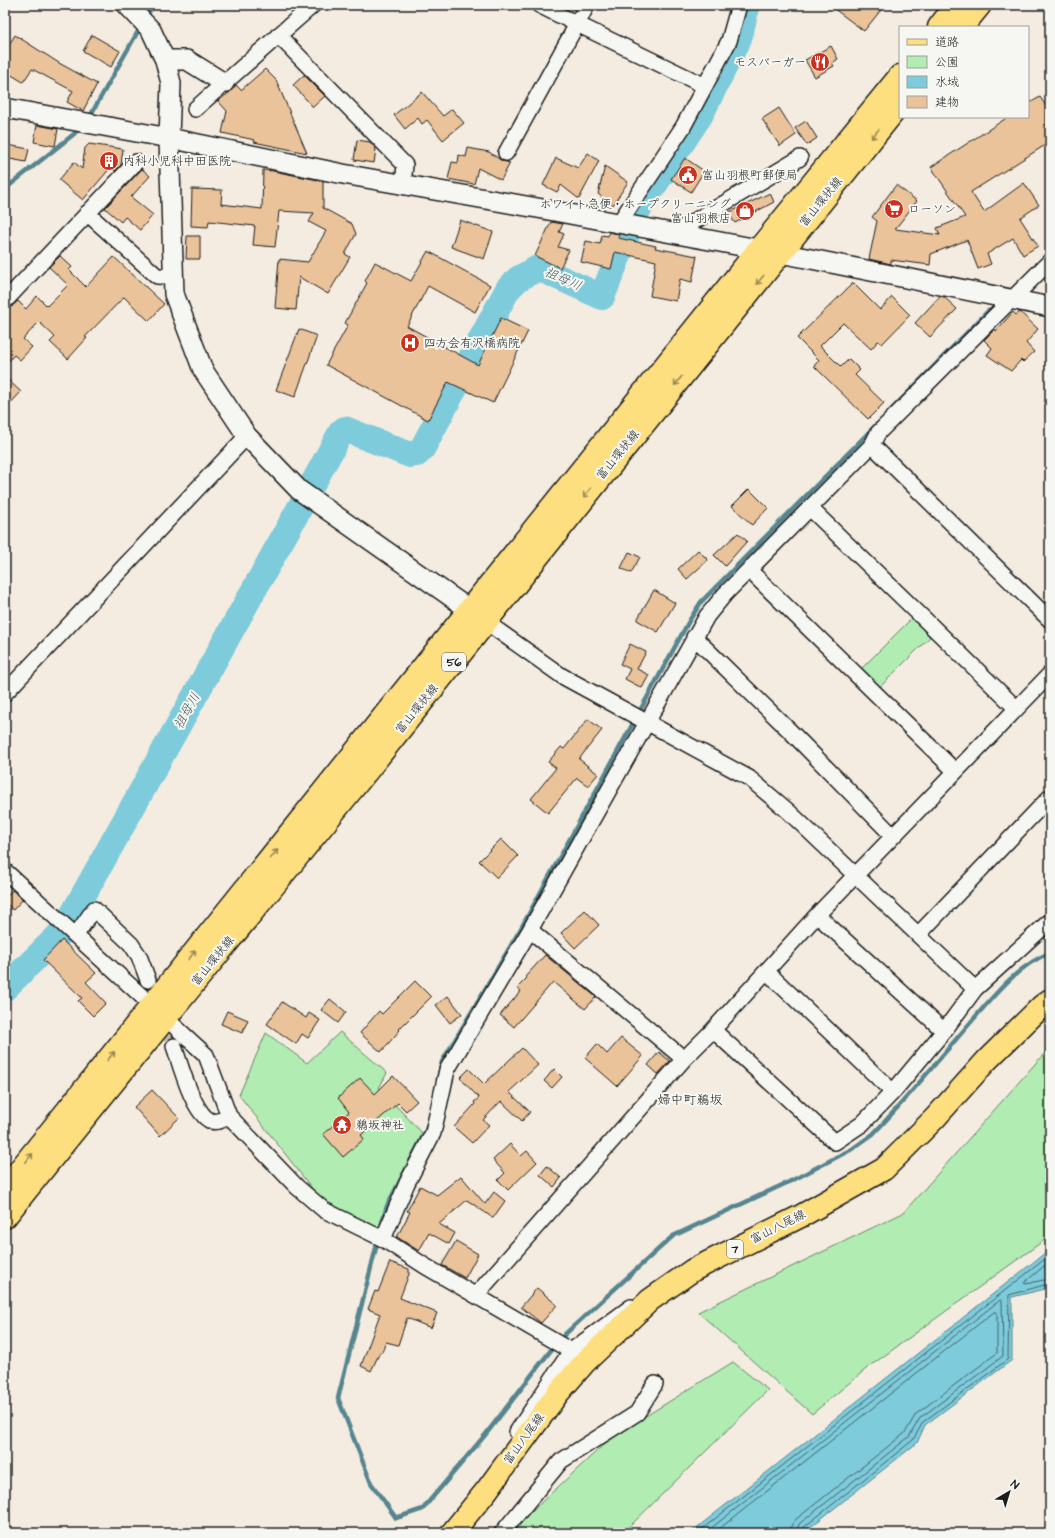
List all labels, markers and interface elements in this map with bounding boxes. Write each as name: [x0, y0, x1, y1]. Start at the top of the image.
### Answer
legend: [899, 26, 1029, 118]
text: 道路: [935, 34, 959, 51]
restaurant icon: モスバーガー: [809, 51, 831, 73]
place label: モスバーガー: [734, 54, 806, 71]
text: 公園: [935, 54, 959, 71]
text: 水域: [935, 74, 959, 91]
text: 建物: [935, 94, 959, 111]
one-way arrow: [871, 129, 880, 140]
building icon: 内科小児科中田医院: [98, 150, 120, 172]
place label: 内科小児科中田医院: [123, 153, 231, 170]
public building icon: 富山羽根町郵便局: [677, 164, 699, 186]
place label: 富山羽根町郵便局: [702, 167, 798, 184]
street label: 富山環状線: [796, 173, 846, 231]
place label: ホワイト急便・ホープクリーニング 富山羽根店: [539, 196, 731, 227]
supermarket icon: ローソン: [883, 198, 905, 220]
shop icon: ホワイト急便・ホープクリーニング 富山羽根店: [734, 200, 756, 222]
place label: ローソン: [908, 201, 956, 218]
water label: 祖母川: [542, 263, 584, 295]
one-way arrow: [756, 275, 764, 286]
hospital icon: 四方会有沢橋病院: [399, 332, 421, 354]
place label: 四方会有沢橋病院: [424, 335, 520, 352]
one-way arrow: [673, 375, 682, 386]
street label: 富山環状線: [593, 426, 643, 484]
one-way arrow: [583, 487, 592, 498]
road number: 56: [442, 653, 466, 671]
street label: 富山環状線: [392, 680, 442, 738]
water label: 祖母川: [170, 690, 204, 732]
one-way arrow: [269, 848, 278, 859]
street label: 富山環状線: [188, 932, 238, 990]
one-way arrow: [188, 949, 197, 960]
one-way arrow: [106, 1051, 115, 1062]
district label: 婦中町鵜坂: [657, 1091, 723, 1109]
temple icon: 鵜坂神社: [331, 1114, 353, 1136]
place label: 鵜坂神社: [356, 1117, 404, 1134]
one-way arrow: [25, 1152, 34, 1163]
street label: 富山八尾線: [747, 1206, 809, 1248]
road number: 7: [727, 1240, 743, 1258]
street label: 富山八尾線: [499, 1410, 549, 1468]
north arrow: [989, 1472, 1029, 1512]
text: N: [1008, 1476, 1022, 1493]

